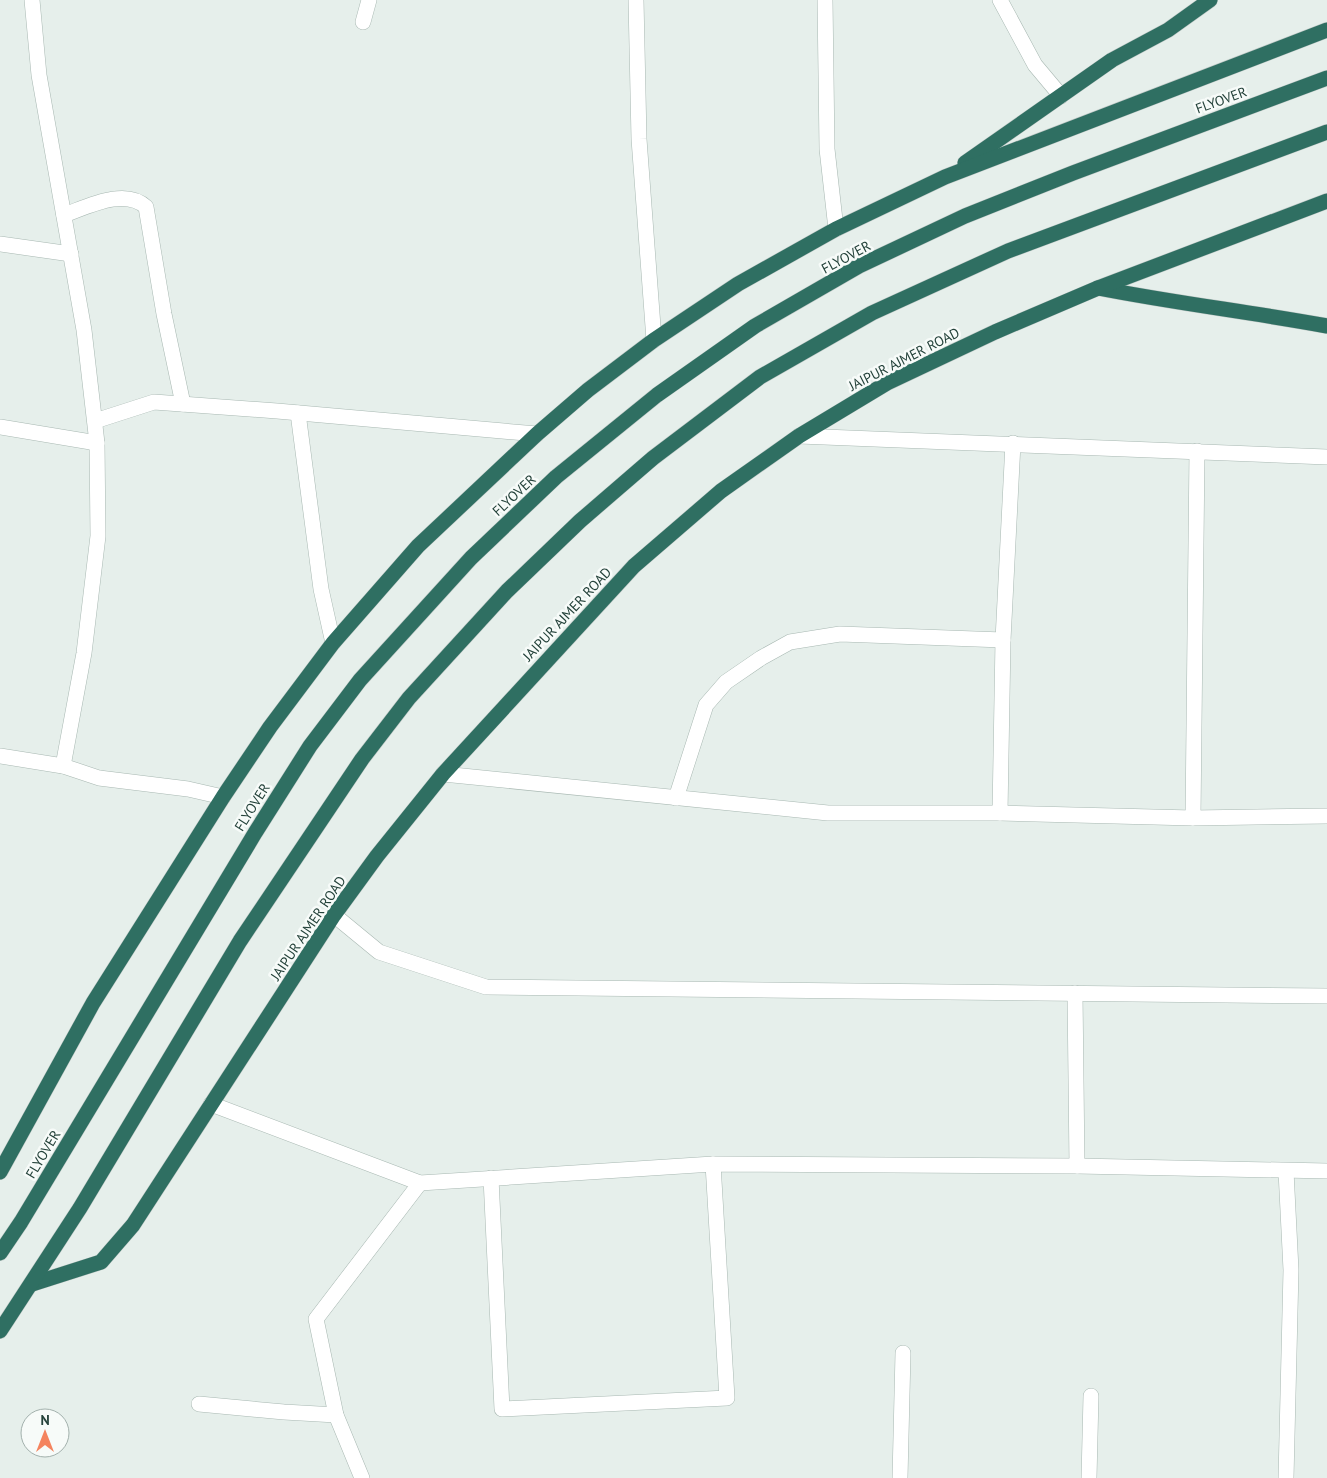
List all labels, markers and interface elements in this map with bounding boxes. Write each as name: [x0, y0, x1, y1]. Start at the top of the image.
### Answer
street label: FLYOVER: [1193, 82, 1249, 118]
street label: FLYOVER: [818, 237, 874, 277]
street label: JAIPUR AJMER ROAD: [845, 323, 962, 395]
street label: FLYOVER: [488, 470, 540, 520]
street label: JAIPUR AJMER ROAD: [518, 563, 615, 666]
street label: FLYOVER: [230, 780, 274, 834]
street label: JAIPUR AJMER ROAD: [266, 872, 350, 984]
street label: FLYOVER: [22, 1127, 64, 1181]
north arrow: [20, 1408, 70, 1458]
text: N: [40, 1411, 50, 1429]

